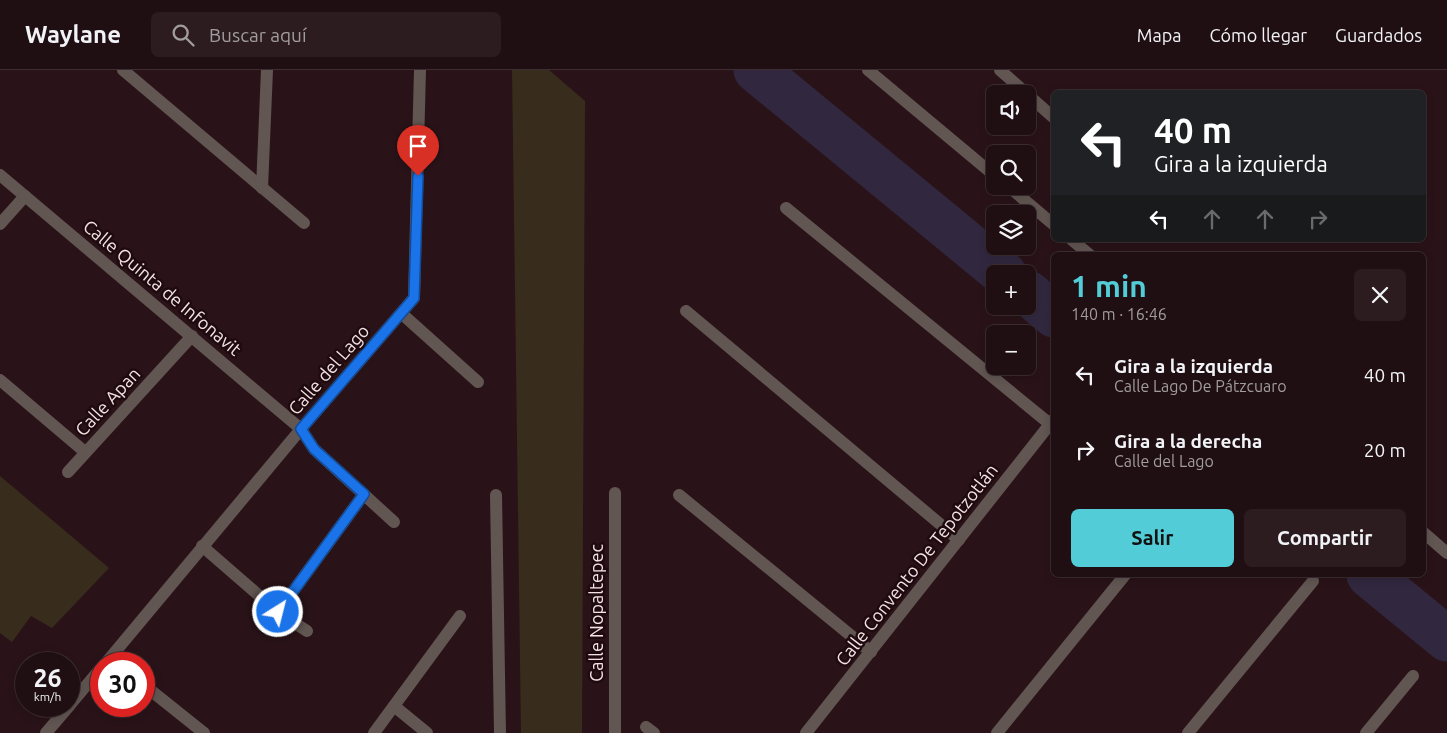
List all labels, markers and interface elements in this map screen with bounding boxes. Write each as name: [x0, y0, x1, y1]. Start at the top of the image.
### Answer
search box: [151, 12, 501, 57]
text: Waylane: [25, 21, 121, 48]
icon: search: [169, 21, 197, 49]
text: Buscar aquí: [209, 24, 307, 46]
text: Mapa: [1137, 25, 1182, 45]
text: Cómo llegar: [1210, 25, 1307, 45]
text: Guardados: [1335, 25, 1422, 45]
map controls: [986, 85, 1036, 375]
button: sound: [986, 85, 1036, 135]
icon: left: [1071, 110, 1136, 175]
text: 40 m: [1154, 110, 1232, 150]
pin: [397, 125, 439, 176]
icon: arrive: [404, 132, 432, 160]
button: search: [986, 145, 1036, 195]
text: Gira a la izquierda: [1154, 151, 1328, 176]
button: layers: [986, 205, 1036, 255]
icon: left: [1145, 205, 1173, 233]
icon: ahead: [1198, 205, 1226, 233]
icon: ahead: [1251, 205, 1279, 233]
icon: right: [1304, 205, 1332, 233]
street label: Calle Quinta de Infonavit: [79, 215, 246, 360]
button: +: [986, 265, 1036, 315]
text: 1 min: [1071, 269, 1147, 303]
button: close: [1354, 269, 1406, 321]
text: 140 m · 16:46: [1071, 305, 1167, 323]
street label: Calle del Lago: [284, 320, 373, 418]
button: −: [986, 325, 1036, 375]
text: Gira a la izquierda: [1114, 355, 1273, 377]
icon: left: [1071, 361, 1099, 389]
street label: Calle Apan: [71, 363, 144, 439]
text: 40 m: [1364, 364, 1406, 386]
text: Calle Lago De Pátzcuaro: [1114, 377, 1287, 395]
text: Gira a la derecha: [1114, 430, 1262, 452]
icon: right: [1071, 436, 1099, 464]
text: 20 m: [1364, 439, 1406, 461]
text: Calle del Lago: [1114, 452, 1214, 470]
street label: Calle Convento De Tepotzotlán: [831, 460, 1001, 669]
button: Salir: [1071, 509, 1234, 567]
button: Compartir: [1244, 509, 1406, 567]
street label: Calle Nopaltepec: [586, 544, 606, 682]
position arrow: [251, 585, 303, 637]
speed limit sign: 30: [90, 652, 155, 717]
text: 26: [33, 664, 62, 692]
text: km/h: [34, 690, 61, 703]

